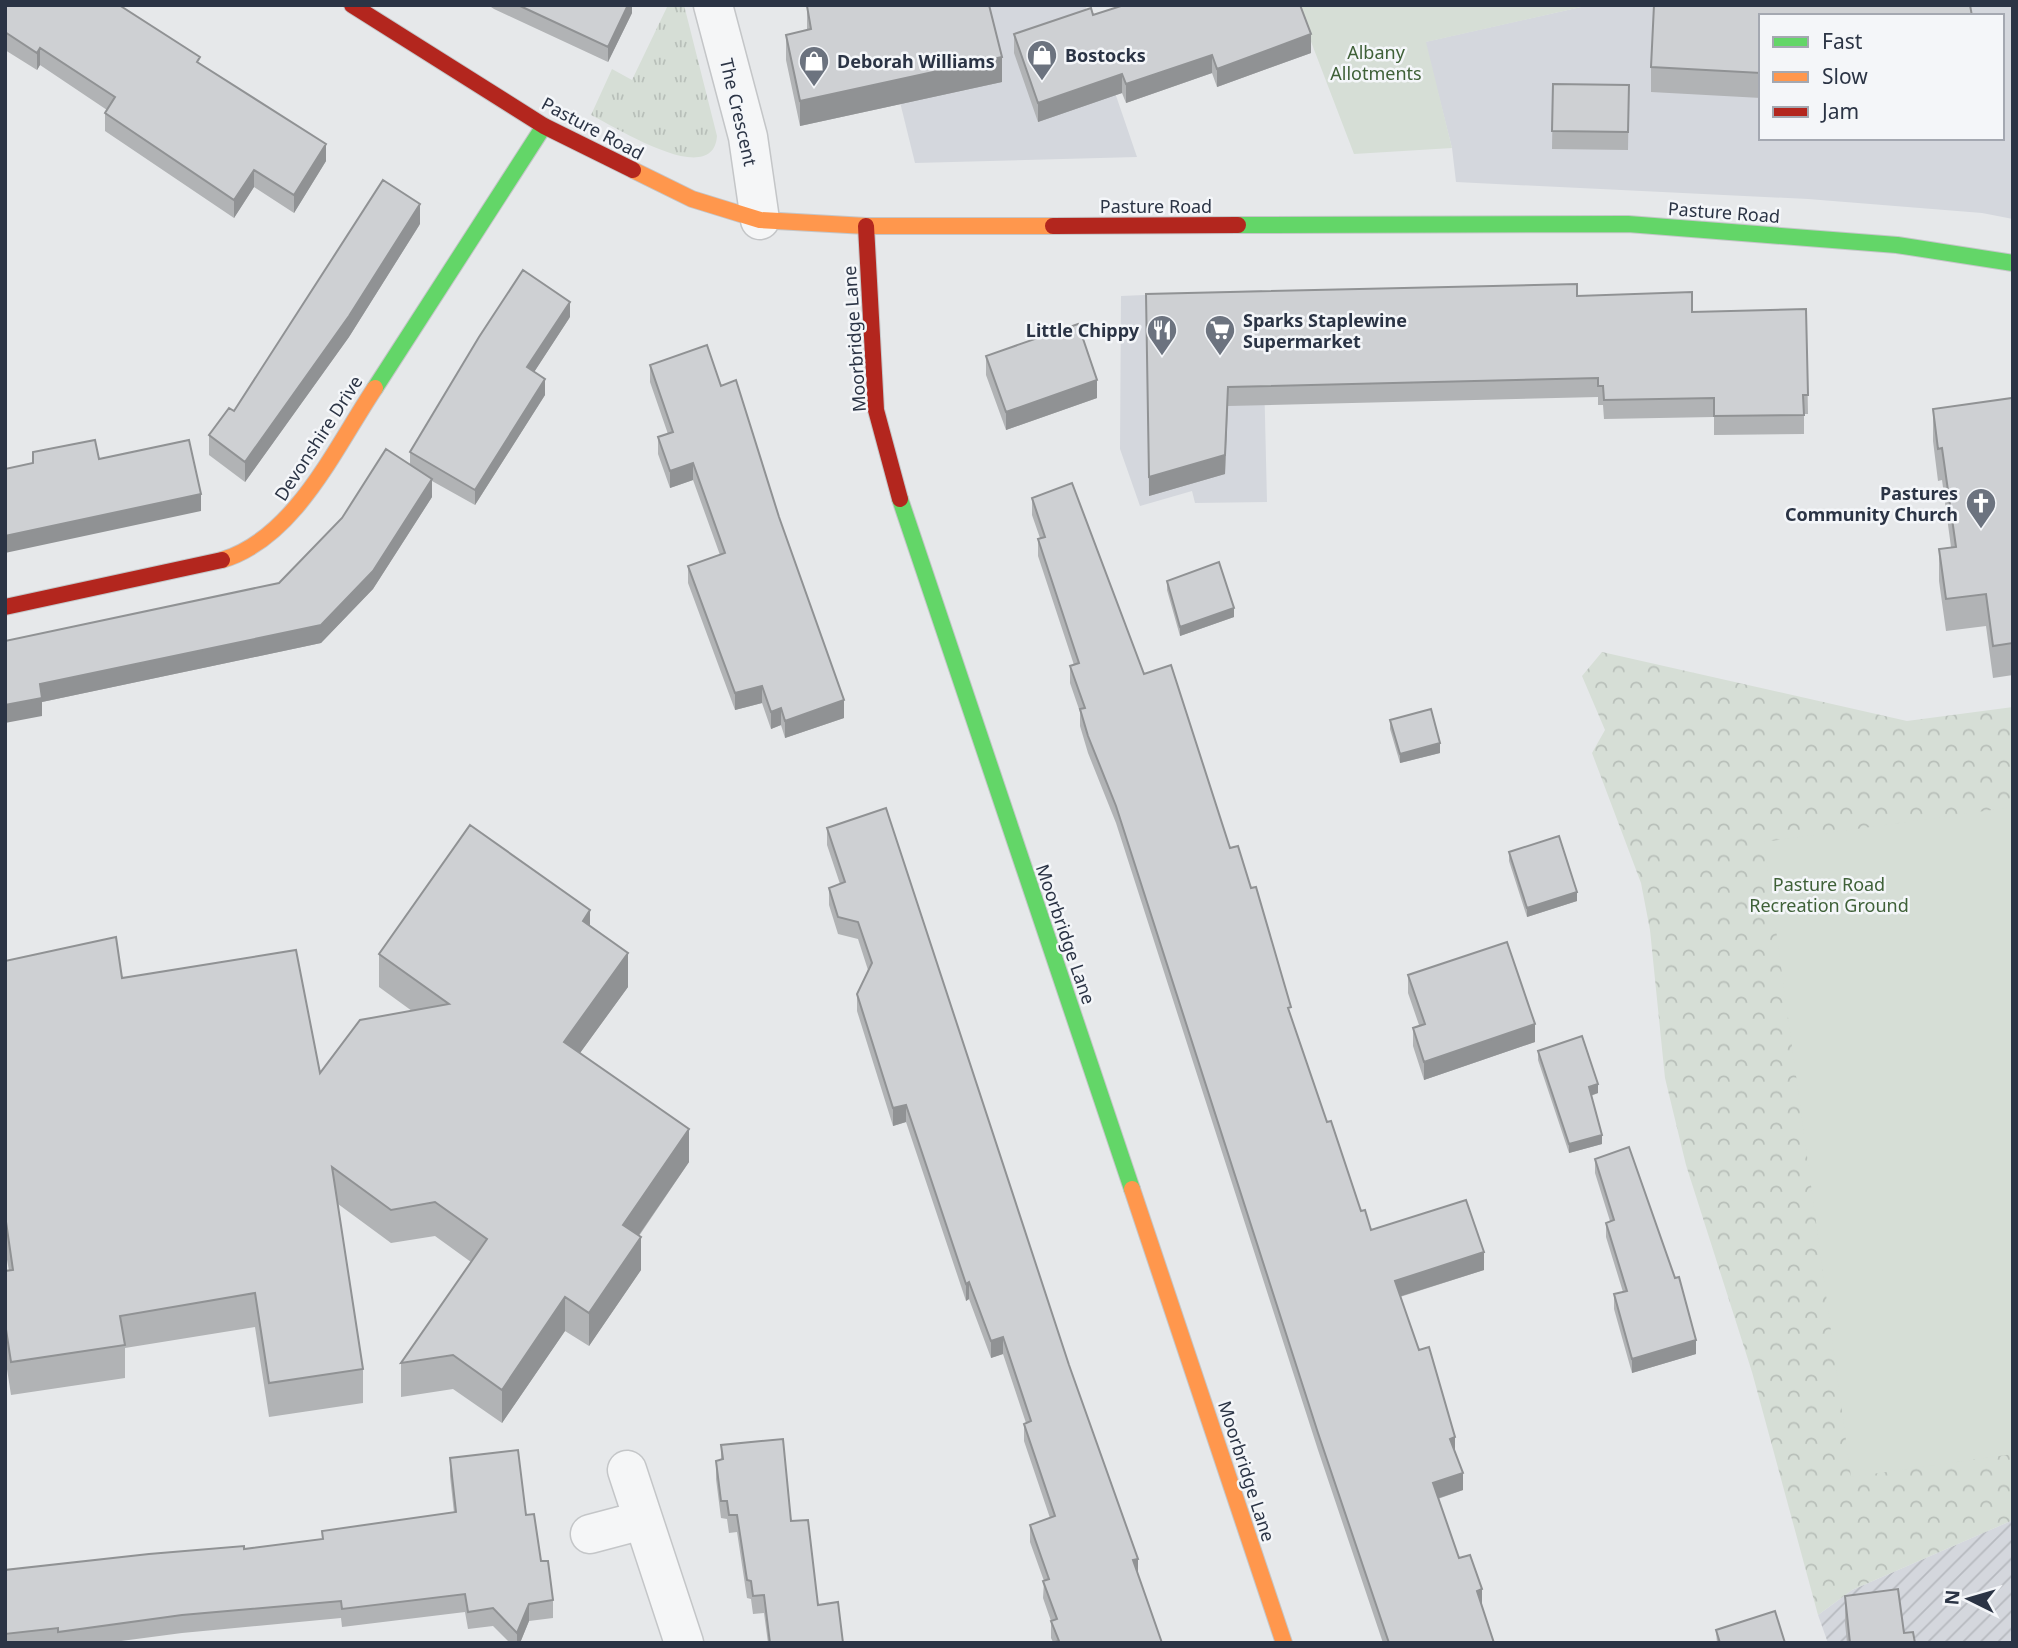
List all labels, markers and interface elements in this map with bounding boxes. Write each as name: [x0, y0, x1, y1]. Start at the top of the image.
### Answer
legend: [1759, 14, 2004, 140]
text: Fast: [1822, 27, 1863, 55]
shop icon: Bostocks: [1025, 38, 1059, 82]
park label: Albany Allotments: [1330, 40, 1422, 85]
place label: Bostocks: [1065, 43, 1146, 67]
shop icon: Deborah Williams: [797, 44, 831, 88]
place label: Deborah Williams: [837, 49, 995, 73]
street label: The Crescent: [715, 56, 763, 169]
text: Slow: [1822, 62, 1868, 90]
street label: Pasture Road: [538, 91, 648, 165]
text: Jam: [1820, 97, 1859, 125]
street label: Pasture Road: [1100, 194, 1212, 218]
street label: Pasture Road: [1667, 196, 1781, 228]
street label: Moorbridge Lane: [837, 265, 871, 413]
place label: Sparks Staplewine Supermarket: [1243, 308, 1407, 353]
restaurant icon: Little Chippy: [1145, 313, 1179, 357]
supermarket icon: Sparks Staplewine Supermarket: [1203, 313, 1237, 357]
place label: Little Chippy: [1026, 318, 1140, 342]
street label: Devonshire Drive: [268, 371, 368, 505]
place label: Pastures Community Church: [1785, 481, 1958, 526]
church icon: Pastures Community Church: [1964, 486, 1998, 530]
street label: Moorbridge Lane: [1031, 861, 1101, 1007]
park label: Pasture Road Recreation Ground: [1749, 872, 1909, 917]
street label: Moorbridge Lane: [1213, 1398, 1281, 1544]
north arrow: [1934, 1564, 2004, 1634]
text: N: [1938, 1589, 1966, 1606]

